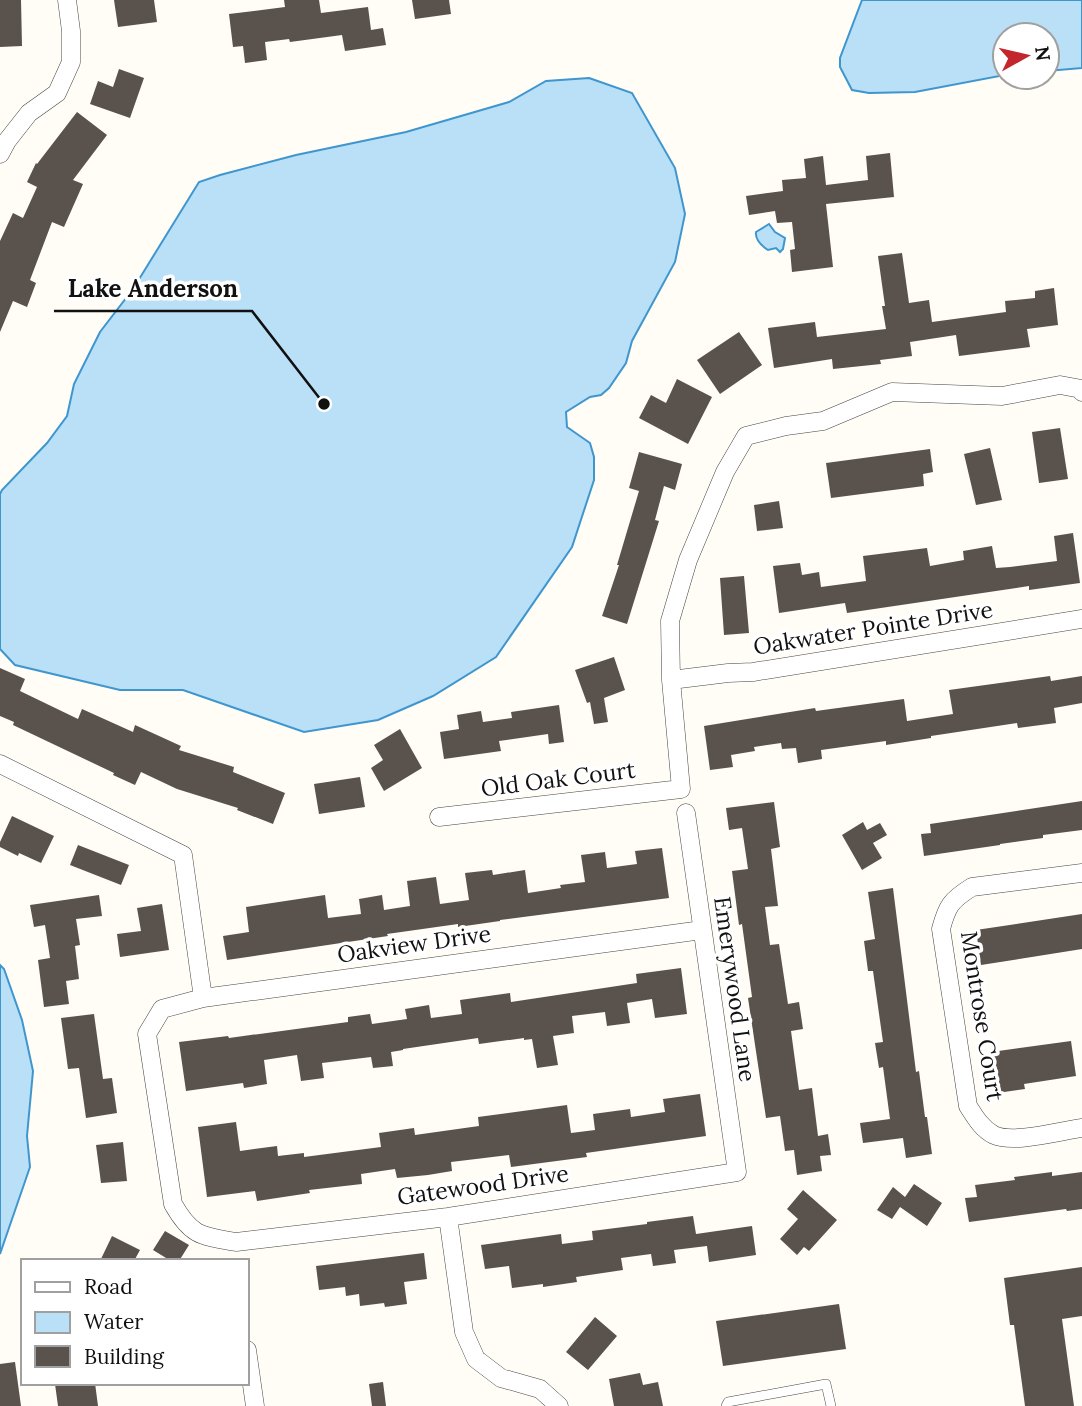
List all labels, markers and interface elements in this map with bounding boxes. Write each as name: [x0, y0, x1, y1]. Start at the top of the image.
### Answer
north arrow: [991, 21, 1061, 91]
text: N: [1030, 45, 1056, 63]
callout: Lake Anderson: [54, 266, 252, 311]
text: Lake Anderson: [68, 273, 238, 304]
street label: Oakwater Pointe Drive: [751, 594, 995, 661]
street label: Old Oak Court: [479, 755, 637, 802]
street label: Emerywood Lane: [708, 894, 763, 1083]
street label: Oakview Drive: [335, 918, 493, 969]
street label: Montrose Court: [955, 929, 1010, 1103]
street label: Gatewood Drive: [395, 1158, 571, 1211]
legend: [21, 1259, 248, 1385]
text: Road: [84, 1273, 133, 1300]
text: Water: [84, 1308, 143, 1335]
text: Building: [84, 1343, 164, 1370]

